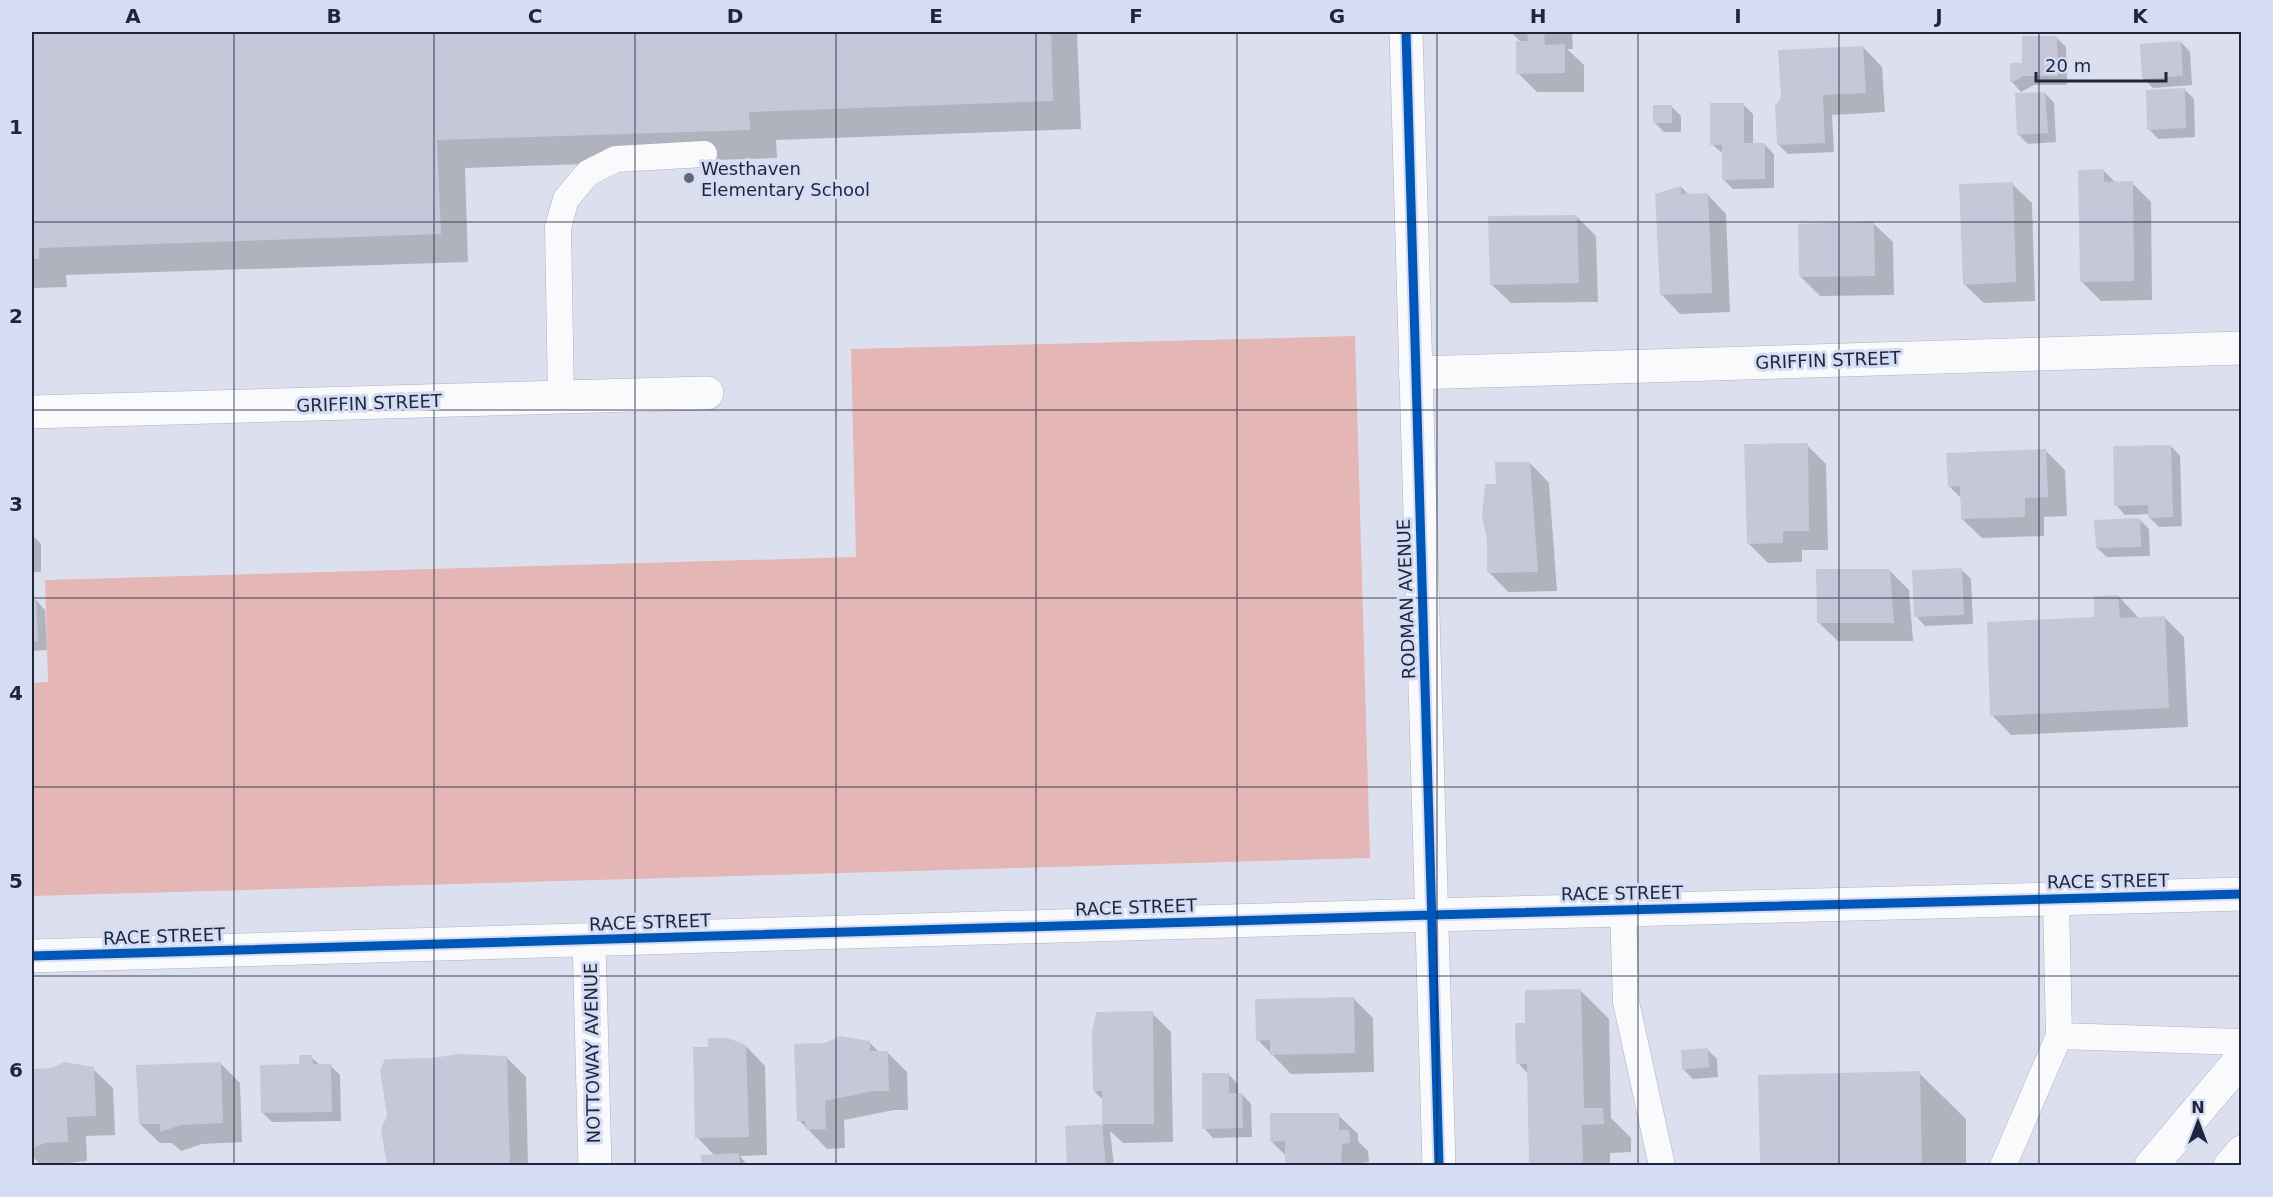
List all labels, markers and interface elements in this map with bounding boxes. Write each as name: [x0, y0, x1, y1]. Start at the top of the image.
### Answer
text: A: [125, 4, 141, 28]
text: B: [326, 4, 342, 28]
text: C: [528, 4, 542, 28]
text: D: [727, 4, 743, 28]
text: E: [929, 4, 943, 28]
text: F: [1129, 4, 1143, 28]
text: G: [1329, 4, 1345, 28]
text: H: [1530, 4, 1546, 28]
text: I: [1734, 4, 1742, 28]
text: J: [1933, 4, 1943, 28]
text: K: [2132, 4, 2149, 28]
scale bar: [2036, 45, 2166, 83]
text: 20 m: [2045, 55, 2091, 76]
text: 1: [9, 115, 23, 139]
place label: Westhaven Elementary School: [701, 158, 870, 200]
marker: Westhaven Elementary School: [682, 171, 696, 185]
text: 2: [9, 304, 23, 328]
street label: GRIFFIN STREET: [1755, 347, 1902, 373]
street label: GRIFFIN STREET: [296, 390, 443, 416]
text: 3: [9, 492, 23, 516]
street label: RODMAN AVENUE: [1393, 518, 1419, 680]
text: 4: [9, 681, 23, 705]
text: 5: [9, 869, 23, 893]
street label: RACE STREET: [2047, 869, 2170, 893]
street label: RACE STREET: [1561, 881, 1684, 905]
street label: RACE STREET: [1075, 894, 1198, 920]
street label: RACE STREET: [589, 909, 712, 935]
street label: RACE STREET: [103, 923, 226, 949]
street label: NOTTOWAY AVENUE: [580, 962, 604, 1144]
text: 6: [9, 1058, 23, 1082]
north arrow: [2168, 1092, 2228, 1152]
text: N: [2191, 1098, 2205, 1117]

